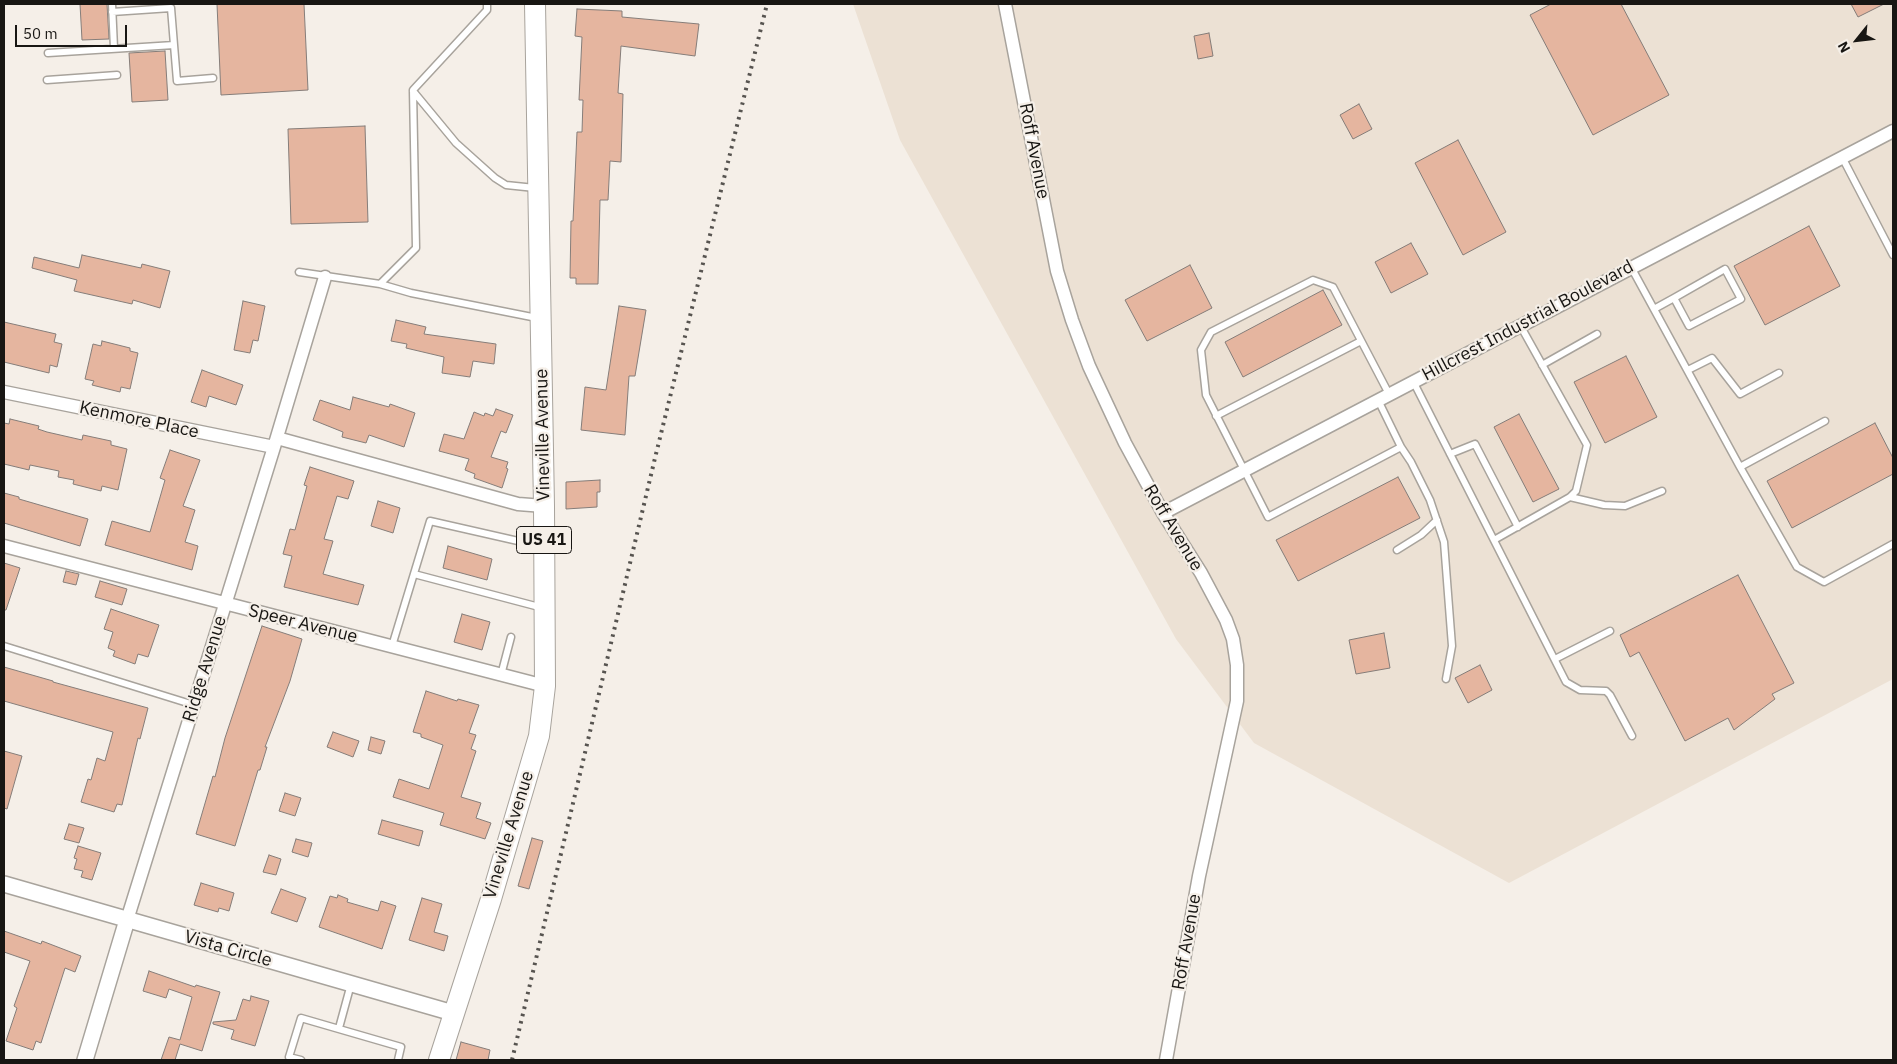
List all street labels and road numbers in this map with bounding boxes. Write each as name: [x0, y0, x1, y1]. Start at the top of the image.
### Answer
street label: Roff Avenue: [1014, 101, 1054, 201]
street label: Hillcrest Industrial Boulevard: [1419, 256, 1637, 386]
street label: Vineville Avenue: [531, 368, 555, 502]
street label: Kenmore Place: [77, 397, 201, 443]
street label: Roff Avenue: [1139, 481, 1207, 575]
road number: US 41: [516, 526, 572, 554]
street label: Speer Avenue: [246, 600, 360, 648]
street label: Ridge Avenue: [179, 613, 231, 725]
street label: Vineville Avenue: [479, 768, 539, 902]
street label: Roff Avenue: [1168, 892, 1206, 992]
street label: Vista Circle: [182, 926, 274, 972]

